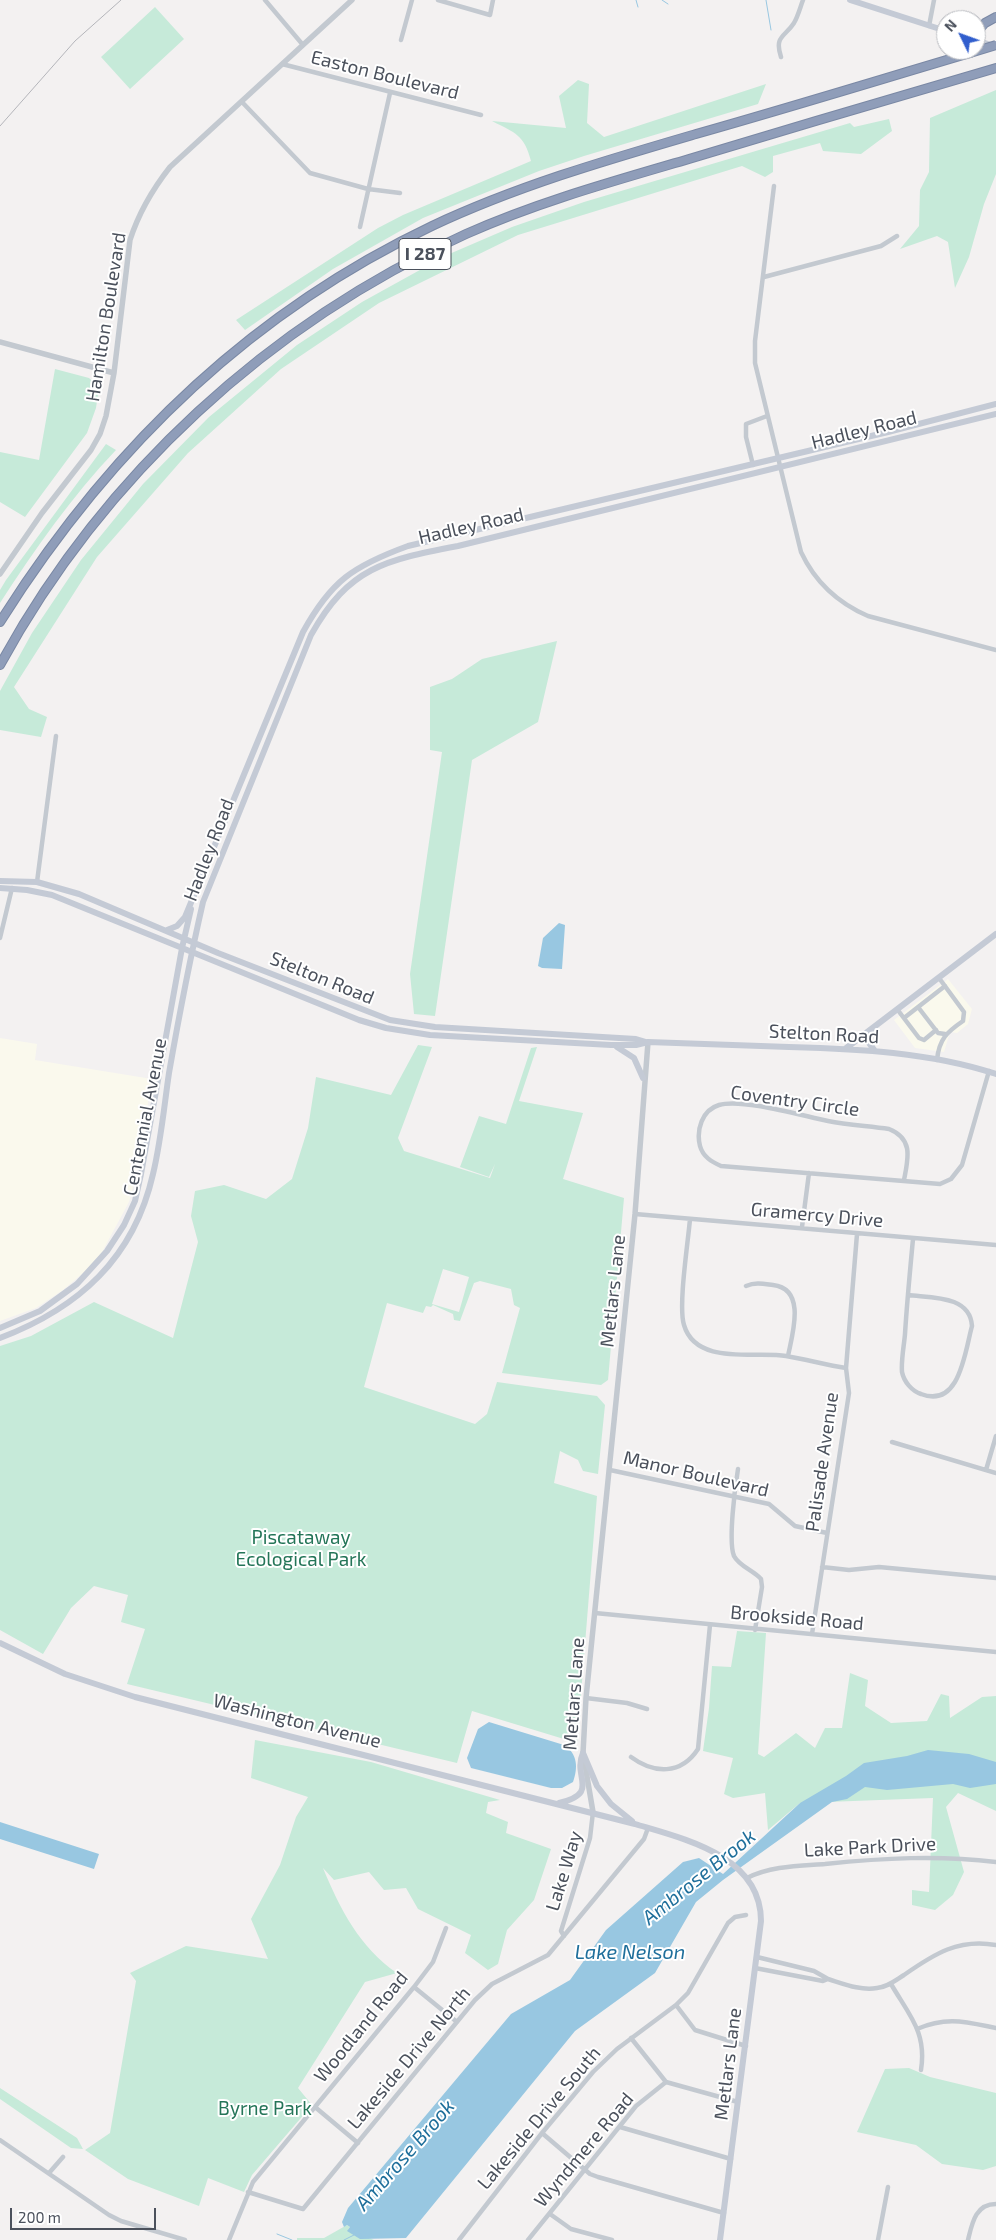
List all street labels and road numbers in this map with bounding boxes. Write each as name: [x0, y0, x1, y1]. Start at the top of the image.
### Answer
street label: Easton Boulevard: [309, 46, 461, 104]
street label: Hamilton Boulevard: [81, 231, 131, 403]
road number: I 287: [399, 238, 451, 270]
street label: Hadley Road: [809, 406, 919, 454]
street label: Hadley Road: [416, 503, 526, 549]
street label: Hadley Road: [179, 796, 239, 904]
street label: Stelton Road: [266, 947, 378, 1009]
street label: Stelton Road: [768, 1020, 880, 1048]
street label: Centennial Avenue: [119, 1036, 171, 1198]
street label: Coventry Circle: [729, 1081, 861, 1121]
street label: Gramercy Drive: [750, 1198, 884, 1232]
street label: Metlars Lane: [596, 1234, 630, 1348]
street label: Palisade Avenue: [801, 1391, 843, 1533]
street label: Manor Boulevard: [621, 1446, 771, 1502]
street label: Brookside Road: [729, 1601, 865, 1635]
street label: Metlars Lane: [559, 1637, 589, 1751]
street label: Washington Avenue: [211, 1689, 383, 1753]
street label: Lake Way: [541, 1828, 587, 1914]
street label: Lake Park Drive: [803, 1832, 937, 1862]
street label: Woodland Road: [309, 1967, 413, 2087]
street label: Lakeside Drive North: [343, 1982, 475, 2134]
street label: Metlars Lane: [710, 2006, 746, 2122]
street label: Lakeside Drive South: [473, 2042, 605, 2194]
street label: Wyndmere Road: [529, 2088, 639, 2212]

